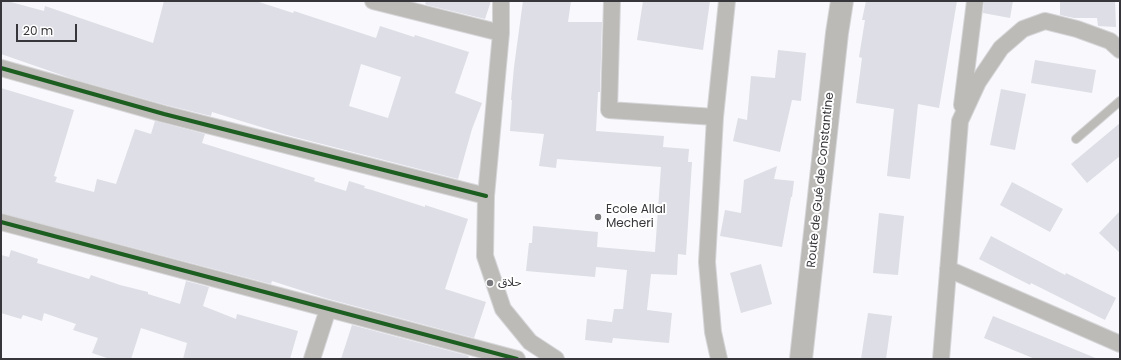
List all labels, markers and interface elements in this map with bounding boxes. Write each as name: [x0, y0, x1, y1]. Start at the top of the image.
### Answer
scale bar: [18, 16, 79, 42]
text: 20 m: [23, 22, 53, 39]
street label: Route de Gué de Constantine: [805, 92, 837, 268]
place label: Ecole Allal Mecheri: [606, 203, 666, 231]
marker: Ecole Allal Mecheri: [593, 212, 603, 222]
place label: حلاق: [498, 276, 522, 290]
marker: حلاق: [485, 278, 495, 288]

